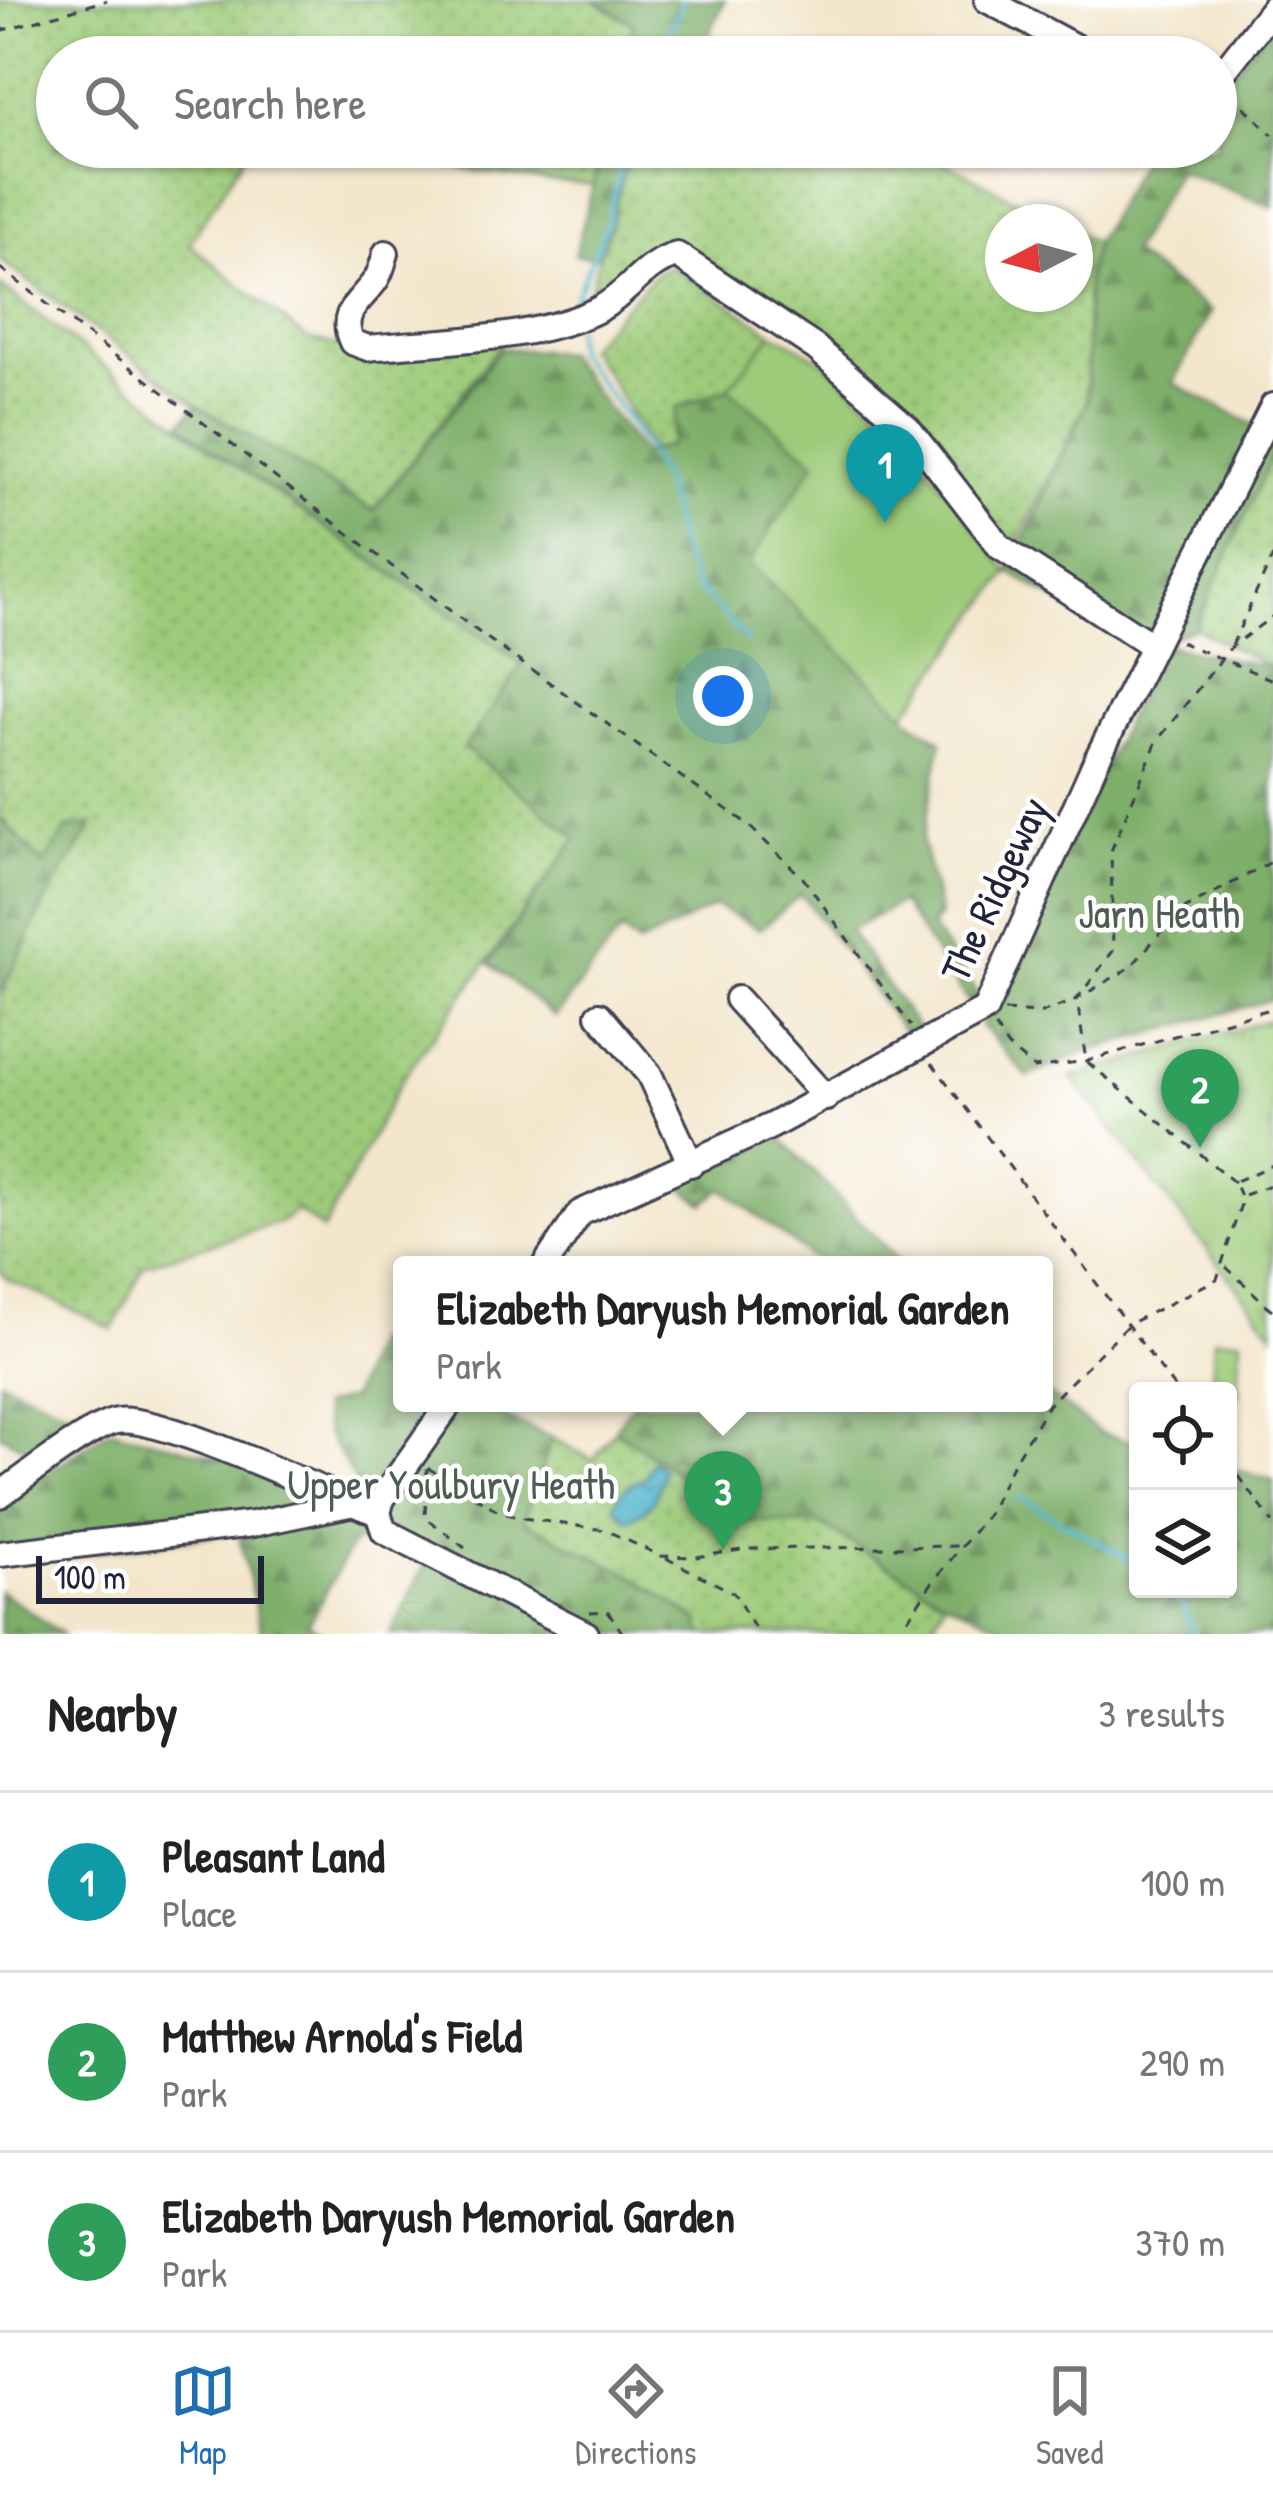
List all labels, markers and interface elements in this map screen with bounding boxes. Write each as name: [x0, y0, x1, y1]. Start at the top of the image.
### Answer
search box: [36, 36, 1237, 168]
icon: search: [78, 69, 144, 135]
text: Search here: [174, 72, 366, 133]
north arrow: [985, 204, 1093, 312]
pin: 1: [846, 424, 924, 523]
your location: [693, 666, 753, 726]
street label: The Ridgeway: [926, 787, 1061, 990]
park label: Jarn Heath: [1078, 884, 1240, 941]
pin: 2: [1161, 1049, 1239, 1148]
popup: [393, 1256, 1053, 1412]
text: Elizabeth Daryush Memorial Garden: [436, 1277, 1010, 1338]
text: Park: [436, 1338, 502, 1391]
map controls: [1129, 1382, 1237, 1598]
button: locate: [1129, 1382, 1237, 1490]
pin: 3: [684, 1451, 762, 1550]
park label: Upper Youlbury Heath: [287, 1455, 615, 1512]
button: layers: [1129, 1490, 1237, 1598]
scale bar: [36, 1550, 264, 1603]
text: 100 m: [54, 1555, 126, 1599]
text: Nearby: [48, 1678, 178, 1747]
text: 3 results: [1099, 1686, 1225, 1739]
text: Pleasant Land: [162, 1825, 385, 1886]
text: 1: [80, 1855, 94, 1908]
text: 100 m: [1140, 1855, 1225, 1908]
text: Place: [162, 1886, 237, 1939]
text: Matthew Arnold's Field: [162, 2005, 522, 2066]
text: 2: [78, 2035, 96, 2088]
text: 290 m: [1139, 2035, 1225, 2088]
text: Park: [162, 2066, 227, 2119]
text: Elizabeth Daryush Memorial Garden: [162, 2185, 735, 2246]
text: 3: [78, 2215, 96, 2268]
text: 370 m: [1135, 2215, 1225, 2268]
text: Park: [162, 2246, 227, 2299]
tab: Map: [170, 2358, 236, 2474]
tab: Directions: [575, 2358, 697, 2474]
tab: Saved: [1036, 2358, 1103, 2474]

